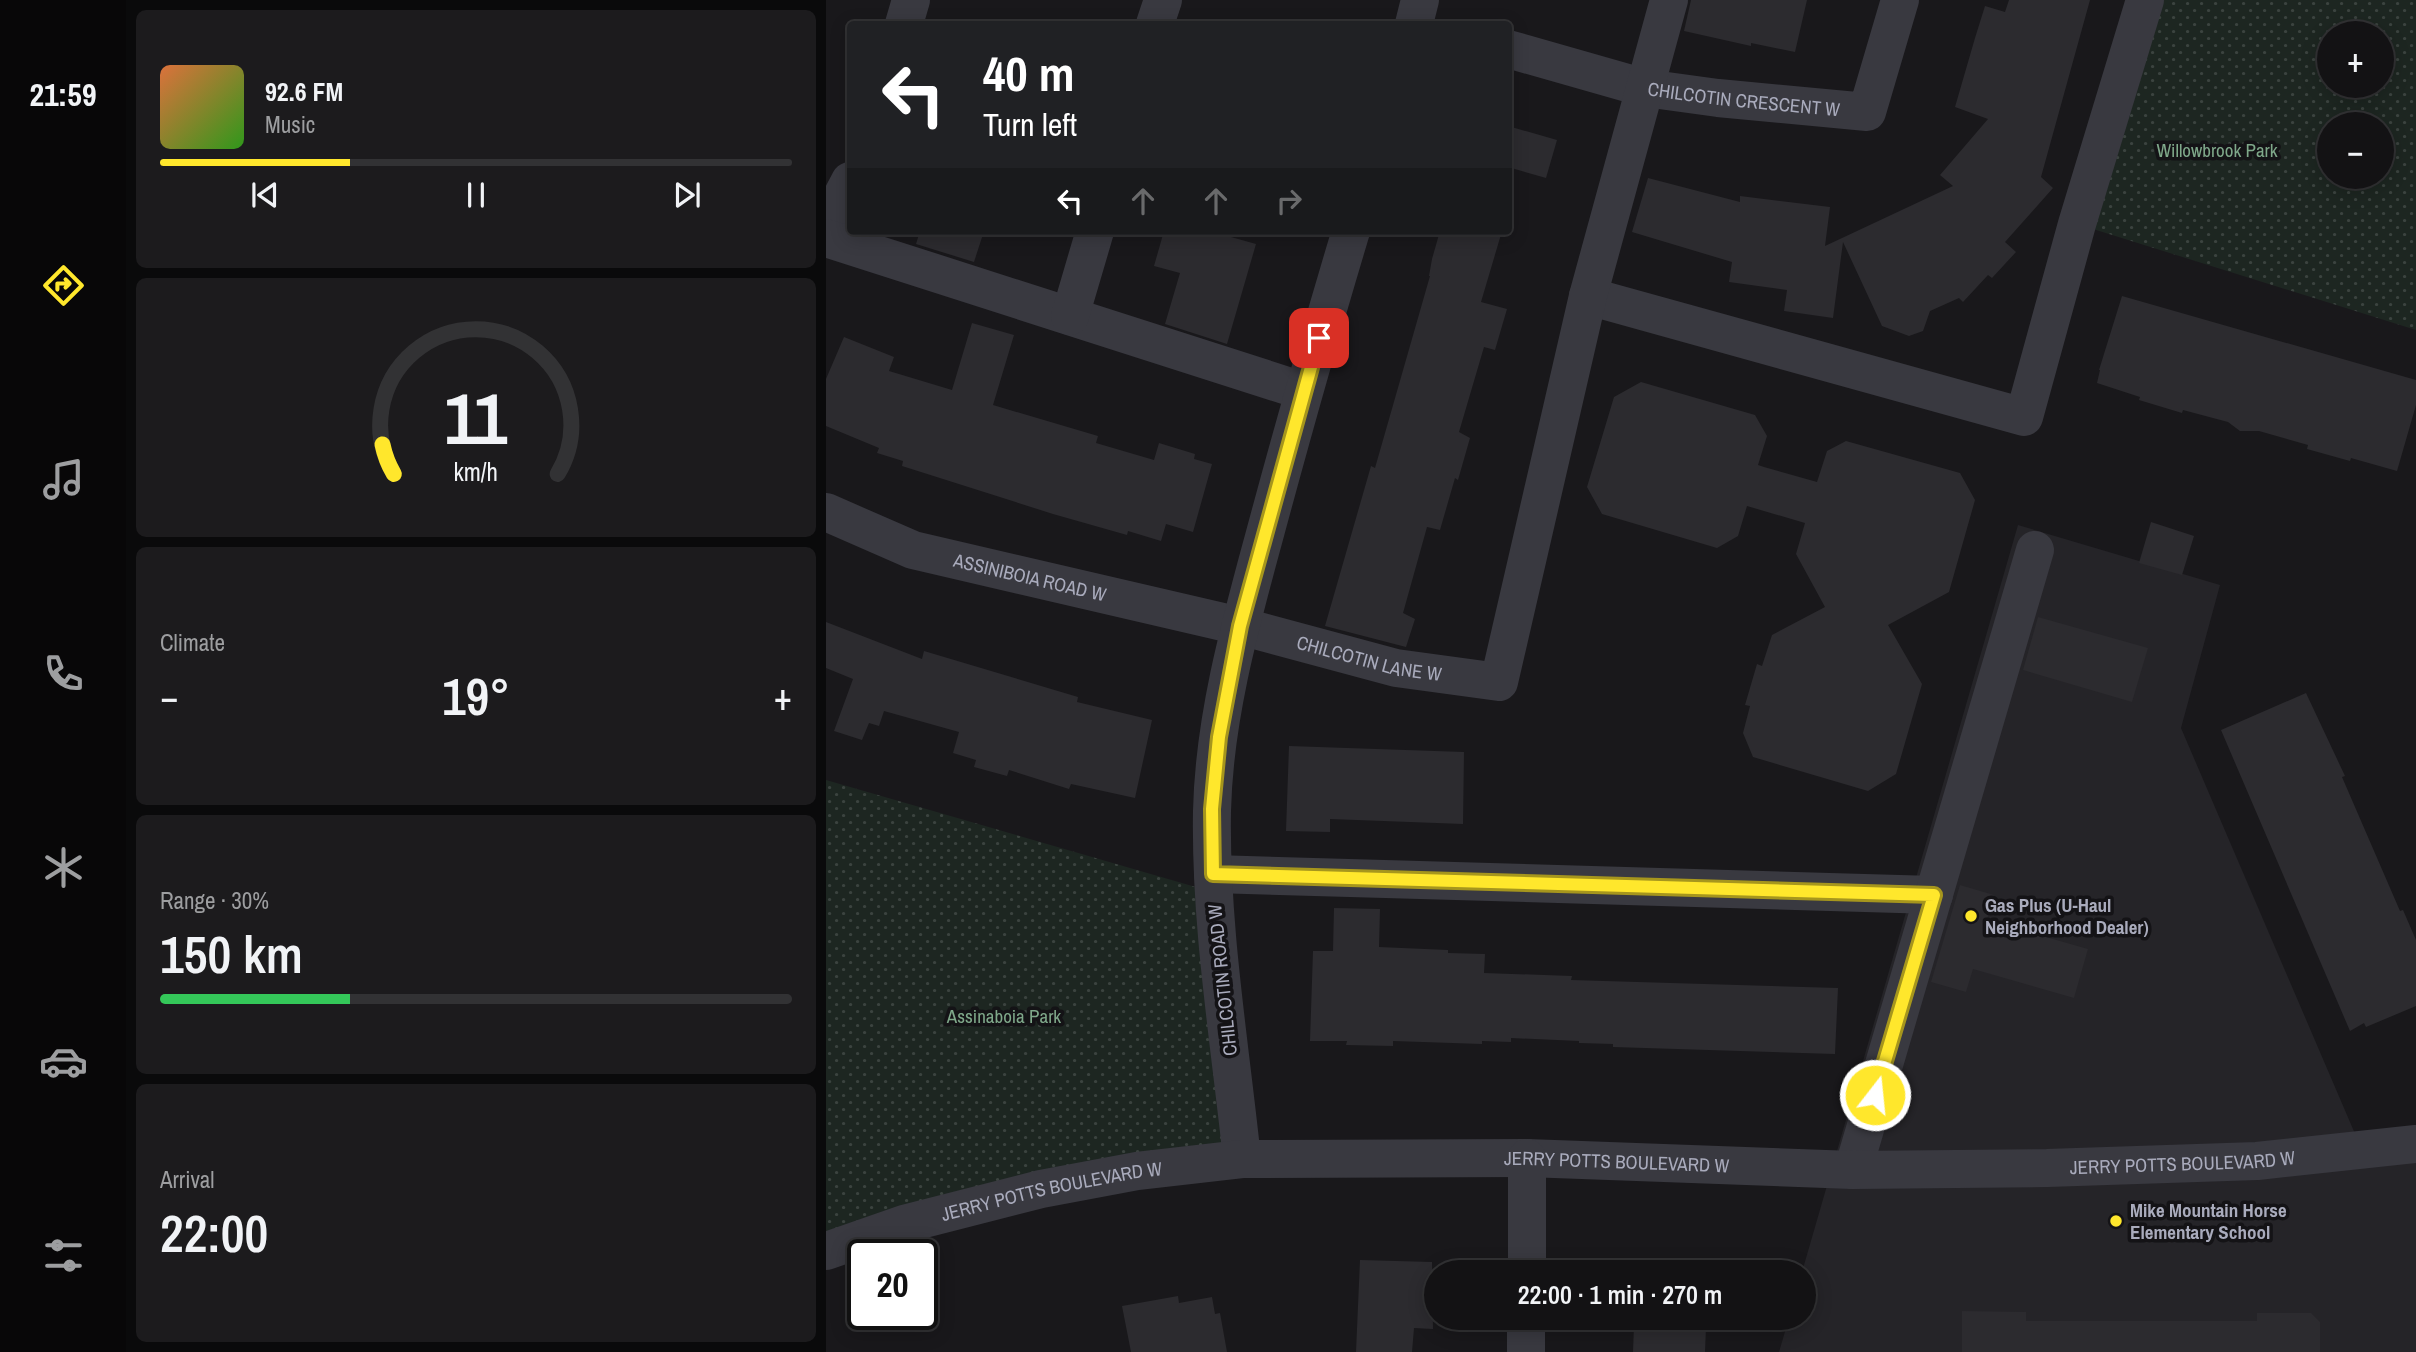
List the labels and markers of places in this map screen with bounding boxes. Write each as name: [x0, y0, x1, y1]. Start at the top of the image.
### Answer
pin: [1289, 308, 1349, 368]
place label: Gas Plus (U-Haul Neighborhood Dealer): [1985, 892, 2149, 940]
marker: Gas Plus (U-Haul Neighborhood Dealer): [1963, 908, 1979, 924]
place label: Mike Mountain Horse Elementary School: [2130, 1197, 2287, 1245]
marker: Mike Mountain Horse Elementary School: [2108, 1213, 2124, 1229]

